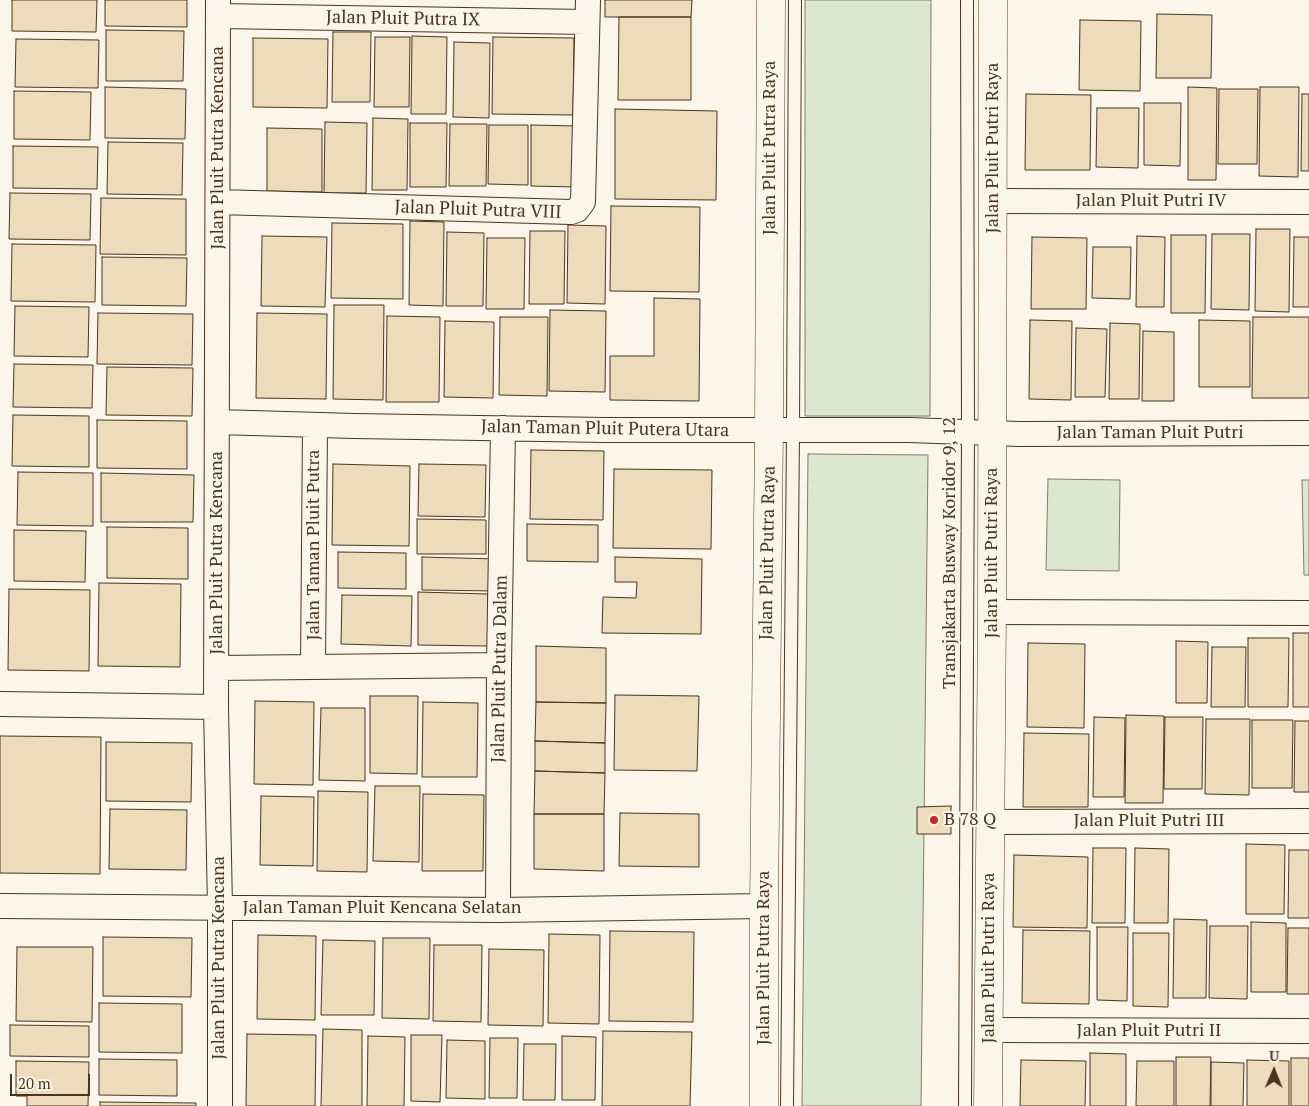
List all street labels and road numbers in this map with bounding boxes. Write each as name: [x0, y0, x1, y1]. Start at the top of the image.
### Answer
street label: Jalan Pluit Putra IX: [326, 7, 480, 31]
street label: Jalan Pluit Putra Kencana: [207, 46, 229, 250]
street label: Jalan Pluit Putra Raya: [759, 61, 781, 235]
street label: Jalan Pluit Putri Raya: [982, 63, 1004, 233]
street label: Jalan Pluit Putri IV: [1076, 190, 1226, 212]
street label: Jalan Pluit Putra VIII: [394, 196, 562, 224]
street label: Jalan Taman Pluit Putera Utara: [481, 416, 729, 442]
street label: Transjakarta Busway Koridor 9, 12: [939, 417, 961, 689]
street label: Jalan Taman Pluit Putri: [1056, 422, 1244, 444]
street label: Jalan Taman Pluit Putra: [303, 450, 325, 640]
street label: Jalan Pluit Putra Kencana: [206, 451, 228, 655]
street label: Jalan Pluit Putra Raya: [756, 466, 780, 640]
street label: Jalan Pluit Putri Raya: [981, 468, 1003, 638]
street label: Jalan Pluit Putra Dalam: [488, 575, 512, 763]
street label: Jalan Pluit Putri III: [1073, 810, 1225, 832]
street label: Jalan Pluit Putra Kencana: [208, 856, 230, 1060]
street label: Jalan Pluit Putra Raya: [753, 871, 775, 1045]
street label: Jalan Pluit Putri Raya: [978, 873, 1000, 1043]
street label: Jalan Taman Pluit Kencana Selatan: [243, 897, 521, 919]
street label: Jalan Pluit Putri II: [1077, 1020, 1221, 1042]

